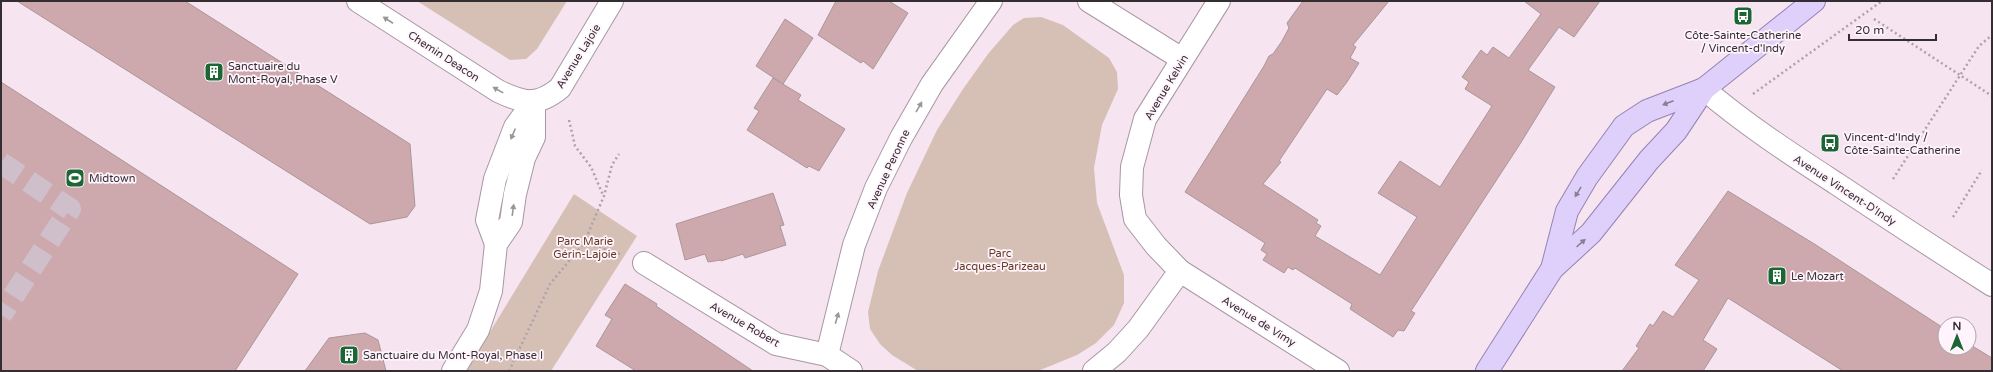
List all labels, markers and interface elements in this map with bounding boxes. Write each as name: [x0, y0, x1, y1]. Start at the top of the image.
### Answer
bus stop icon: Côte-Sainte-Catherine / Vincent-d'Indy: [1732, 5, 1754, 27]
scale bar: [1849, 16, 1936, 42]
one-way arrow: [382, 17, 394, 24]
street label: Avenue Lajoie: [554, 22, 603, 91]
text: 20 m: [1855, 23, 1884, 37]
street label: Chemin Deacon: [406, 28, 482, 84]
place label: Côte-Sainte-Catherine / Vincent-d'Indy: [1685, 29, 1801, 55]
street label: Avenue Kelvin: [1142, 52, 1191, 122]
place label: Sanctuaire du Mont-Royal, Phase V: [228, 60, 338, 86]
building icon: Sanctuaire du Mont-Royal, Phase V: [203, 61, 225, 83]
one-way arrow: [492, 87, 504, 94]
one-way arrow: [916, 101, 923, 112]
one-way arrow: [1661, 101, 1673, 107]
street label: Avenue Peronne: [864, 127, 913, 211]
one-way arrow: [509, 128, 515, 140]
place label: Vincent-d'Indy / Côte-Sainte-Catherine: [1844, 131, 1961, 157]
bus stop icon: Vincent-d'Indy / Côte-Sainte-Catherine: [1819, 132, 1841, 154]
street label: Avenue Vincent-D'Indy: [1791, 152, 1899, 229]
sports icon: Midtown: [64, 167, 86, 189]
place label: Midtown: [89, 172, 135, 185]
one-way arrow: [1575, 186, 1582, 198]
one-way arrow: [510, 204, 516, 216]
park label: Parc Marie Gérin-Lajoie: [553, 235, 617, 261]
one-way arrow: [1576, 238, 1586, 248]
park label: Parc Jacques-Parizeau: [954, 247, 1046, 273]
building icon: Le Mozart: [1766, 265, 1788, 287]
place label: Le Mozart: [1791, 270, 1844, 283]
street label: Avenue de Vimy: [1219, 294, 1298, 349]
street label: Avenue Robert: [708, 299, 782, 350]
one-way arrow: [834, 312, 840, 324]
north arrow: [1937, 316, 1977, 356]
text: N: [1953, 320, 1961, 333]
building icon: Sanctuaire du Mont-Royal, Phase I: [338, 344, 360, 366]
place label: Sanctuaire du Mont-Royal, Phase I: [363, 349, 543, 362]

